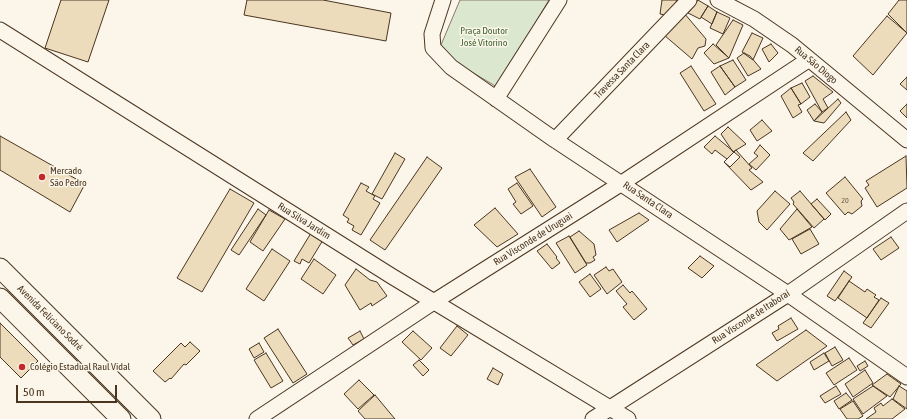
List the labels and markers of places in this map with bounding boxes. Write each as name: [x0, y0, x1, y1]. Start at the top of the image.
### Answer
place label: Mercado São Pedro: [50, 165, 87, 188]
marker: Mercado São Pedro: [37, 172, 47, 182]
place label: Colégio Estadual Raul Vidal: [30, 361, 130, 373]
marker: Colégio Estadual Raul Vidal: [17, 362, 27, 372]

